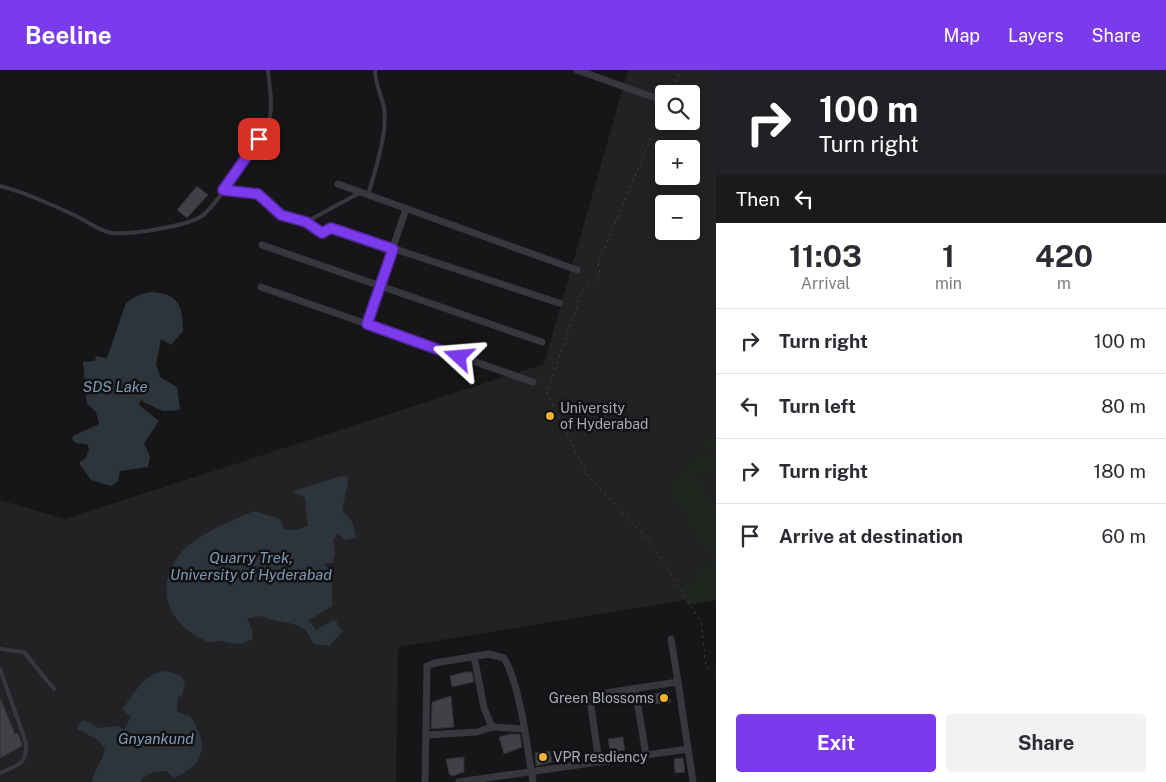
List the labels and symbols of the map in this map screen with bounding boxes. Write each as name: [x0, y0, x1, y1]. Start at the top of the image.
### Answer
pin: [238, 118, 280, 160]
position arrow: [432, 330, 484, 382]
water label: SDS Lake: [82, 378, 148, 395]
place label: University of Hyderabad: [560, 400, 648, 432]
marker: University of Hyderabad: [544, 410, 556, 422]
water label: Quarry Trek, University of Hyderabad: [170, 549, 332, 583]
place label: Green Blossoms: [549, 690, 654, 706]
marker: Green Blossoms: [658, 692, 670, 704]
water label: Gnyankund: [118, 730, 194, 747]
place label: VPR resdiency: [553, 749, 648, 765]
marker: VPR resdiency: [537, 751, 549, 763]

